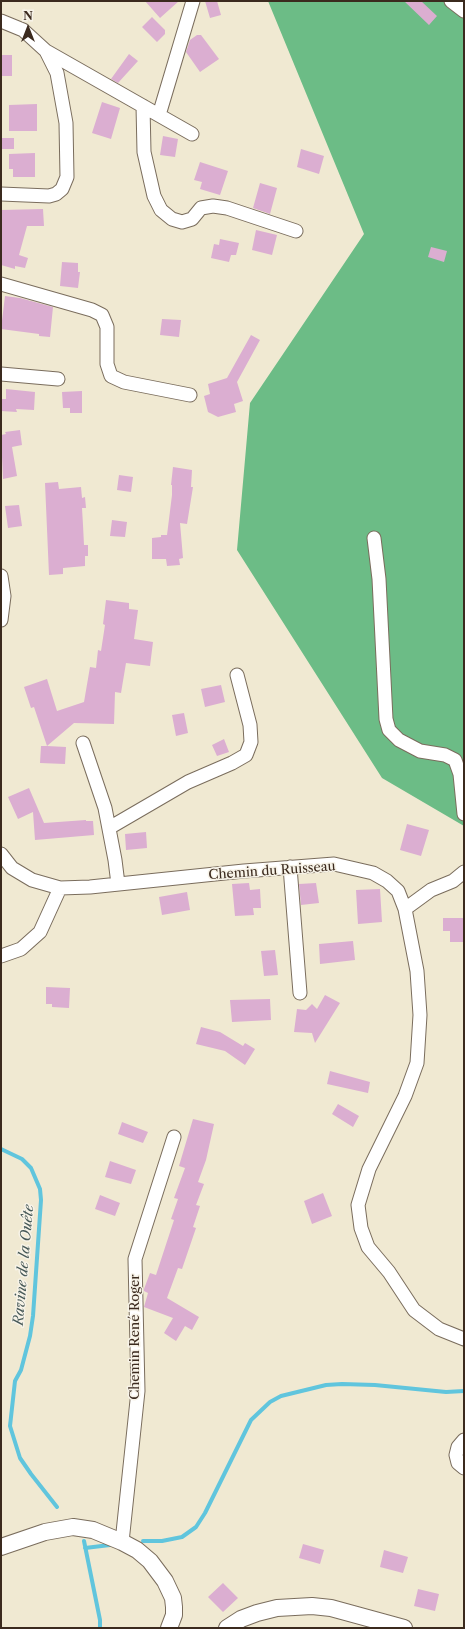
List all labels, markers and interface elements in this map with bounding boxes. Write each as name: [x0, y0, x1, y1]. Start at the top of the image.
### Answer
north arrow: [8, 8, 48, 48]
text: N: [23, 9, 33, 23]
street label: Chemin du Ruisseau: [208, 859, 336, 883]
water label: Ravine de la Ouête: [10, 1204, 38, 1326]
street label: Chemin René Roger: [127, 1274, 143, 1400]

